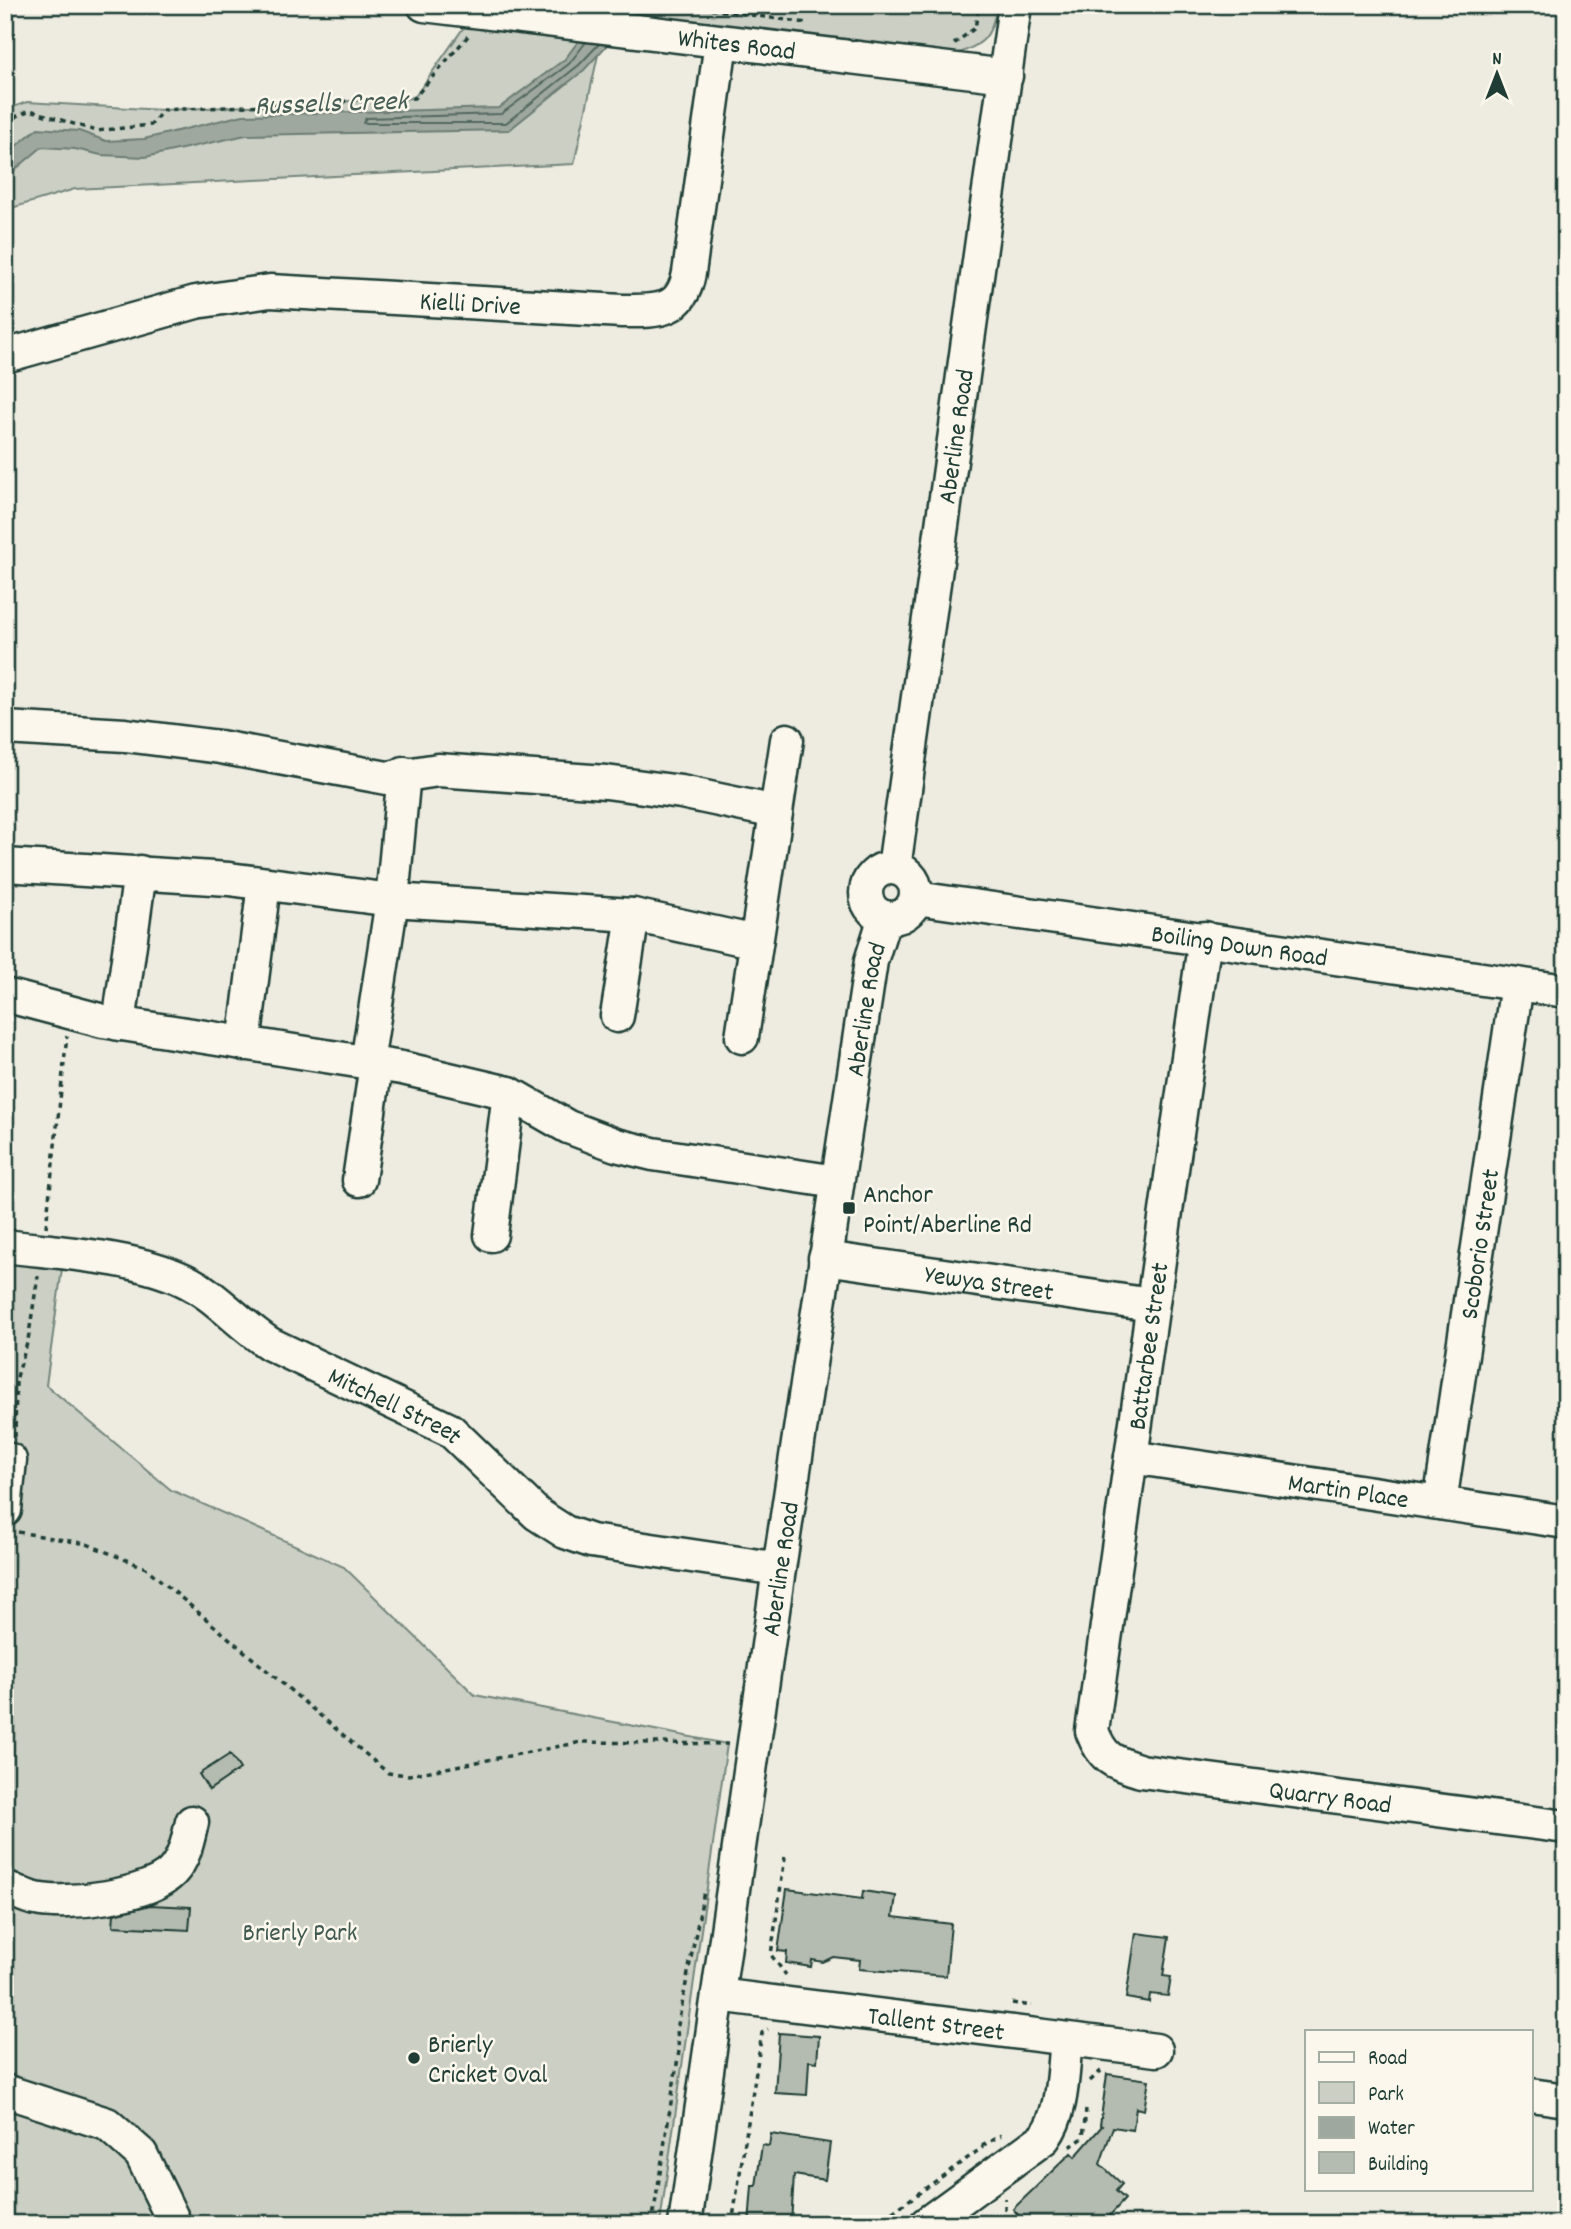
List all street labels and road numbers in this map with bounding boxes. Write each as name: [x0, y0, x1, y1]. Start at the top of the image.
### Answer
street label: Whites Road: [675, 21, 797, 72]
street label: Kielli Drive: [418, 285, 522, 327]
street label: Aberline Road: [930, 367, 986, 506]
street label: Boiling Down Road: [1149, 917, 1330, 979]
street label: Aberline Road: [839, 938, 898, 1079]
street label: Scoborio Street: [1452, 1166, 1511, 1322]
street label: Yewya Street: [922, 1258, 1056, 1313]
street label: Battarbee Street: [1120, 1260, 1181, 1433]
street label: Mitchell Street: [321, 1359, 470, 1455]
street label: Martin Place: [1285, 1466, 1411, 1520]
street label: Aberline Road: [755, 1499, 811, 1639]
street label: Quarry Road: [1267, 1773, 1393, 1826]
street label: Tallent Street: [865, 1999, 1007, 2053]

